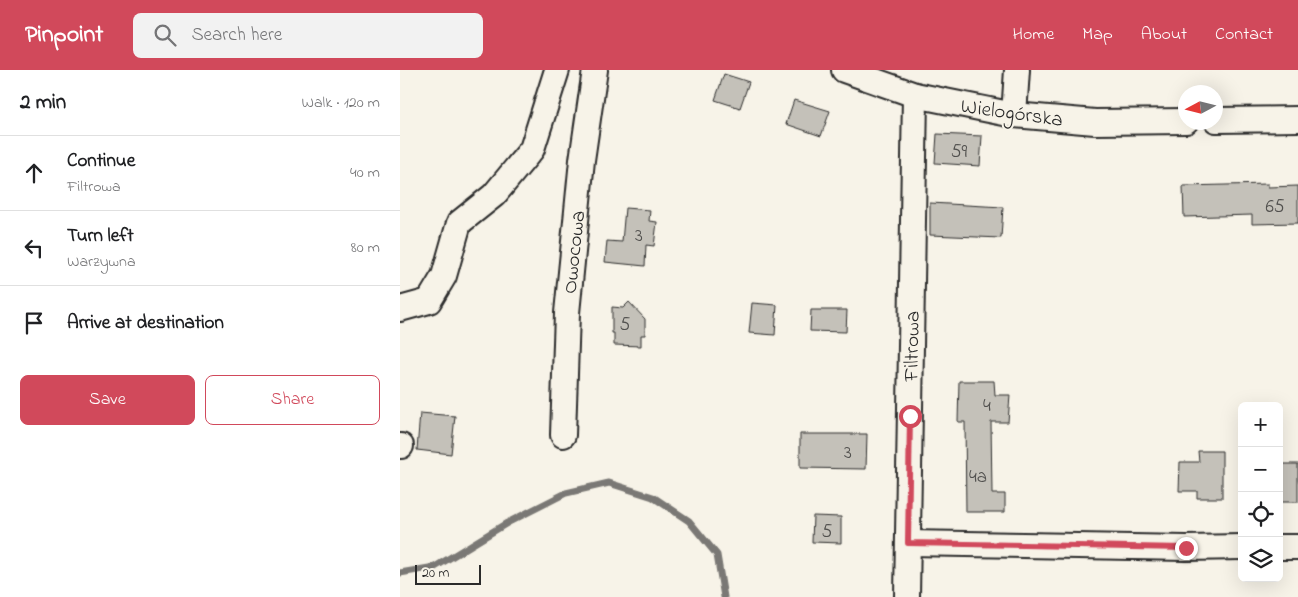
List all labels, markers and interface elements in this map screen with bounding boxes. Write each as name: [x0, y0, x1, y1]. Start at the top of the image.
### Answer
search box: [133, 13, 483, 58]
text: Pinpoint: [25, 18, 103, 53]
icon: search: [151, 21, 179, 49]
text: Search here: [191, 22, 282, 49]
text: Home: [1013, 22, 1054, 48]
text: Map: [1082, 22, 1113, 48]
text: About: [1141, 22, 1187, 48]
text: Contact: [1215, 22, 1273, 48]
north arrow: [1178, 85, 1223, 130]
text: 2 min: [20, 88, 66, 118]
text: Walk · 120 m: [301, 91, 380, 115]
street label: Wielogórska: [958, 92, 1065, 138]
house number: 59: [951, 139, 968, 166]
text: Continue: [67, 148, 135, 175]
icon: ahead: [20, 159, 48, 187]
text: 40 m: [350, 161, 380, 185]
text: Filtrowa: [67, 175, 121, 199]
house number: 65: [1265, 194, 1285, 221]
street label: Owocowa: [556, 209, 594, 295]
text: Turn left: [67, 223, 134, 250]
house number: 3: [635, 223, 643, 250]
icon: left: [20, 234, 48, 262]
text: 80 m: [351, 236, 380, 260]
text: Warzywna: [67, 250, 136, 274]
icon: arrive: [20, 309, 48, 337]
text: Arrive at destination: [67, 310, 224, 337]
street label: Filtrowa: [897, 311, 929, 383]
house number: 5: [620, 312, 631, 339]
button: Save: [20, 375, 195, 425]
button: Share: [205, 375, 380, 425]
house number: 4: [983, 393, 991, 420]
map controls: [1238, 402, 1283, 582]
button: +: [1238, 402, 1283, 447]
route start: [899, 405, 922, 428]
house number: 3: [844, 440, 852, 467]
button: −: [1238, 447, 1283, 492]
house number: 4a: [969, 464, 987, 491]
button: locate: [1238, 492, 1283, 537]
house number: 5: [822, 519, 833, 546]
route end: [1175, 537, 1198, 560]
button: layers: [1238, 537, 1283, 582]
scale bar: [415, 562, 481, 585]
text: 20 m: [422, 563, 449, 584]

